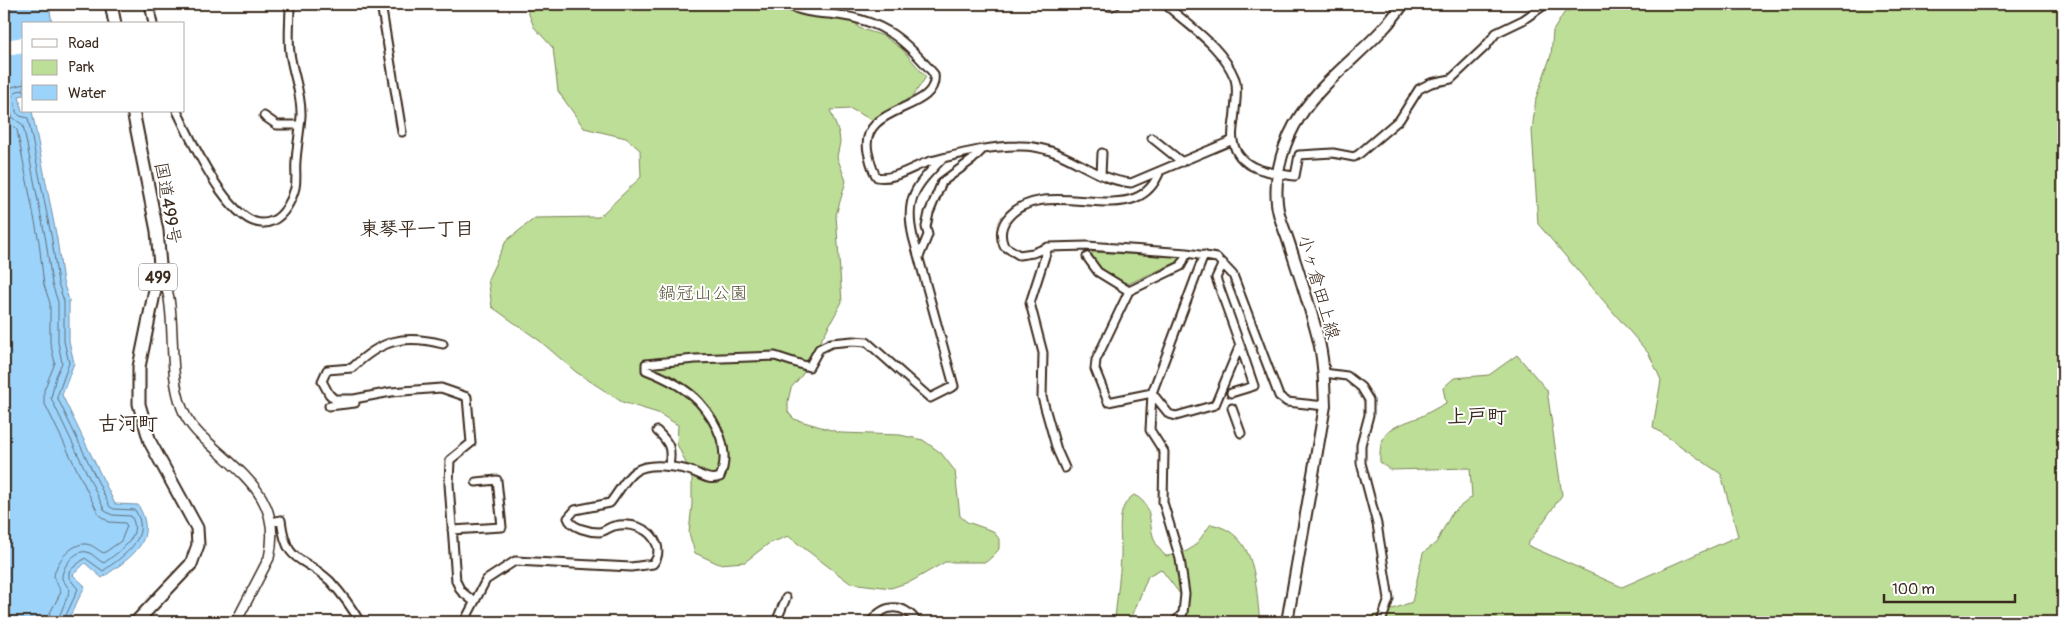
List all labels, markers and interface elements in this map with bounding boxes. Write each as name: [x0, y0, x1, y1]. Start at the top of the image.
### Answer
legend: [22, 22, 185, 112]
text: Road: [68, 34, 99, 53]
text: Park: [68, 58, 95, 77]
text: Water: [68, 84, 107, 103]
street label: 国道499号: [149, 160, 186, 246]
district label: 東琴平一丁目: [360, 217, 474, 241]
street label: 小ヶ倉田上線: [1293, 232, 1344, 342]
road number: 499: [139, 264, 177, 290]
park label: 鍋冠山公園: [658, 282, 748, 305]
district label: 上戸町: [1447, 404, 1507, 429]
district label: 古河町: [98, 411, 158, 436]
scale bar: [1884, 571, 2016, 603]
text: 100 m: [1892, 580, 1935, 599]

